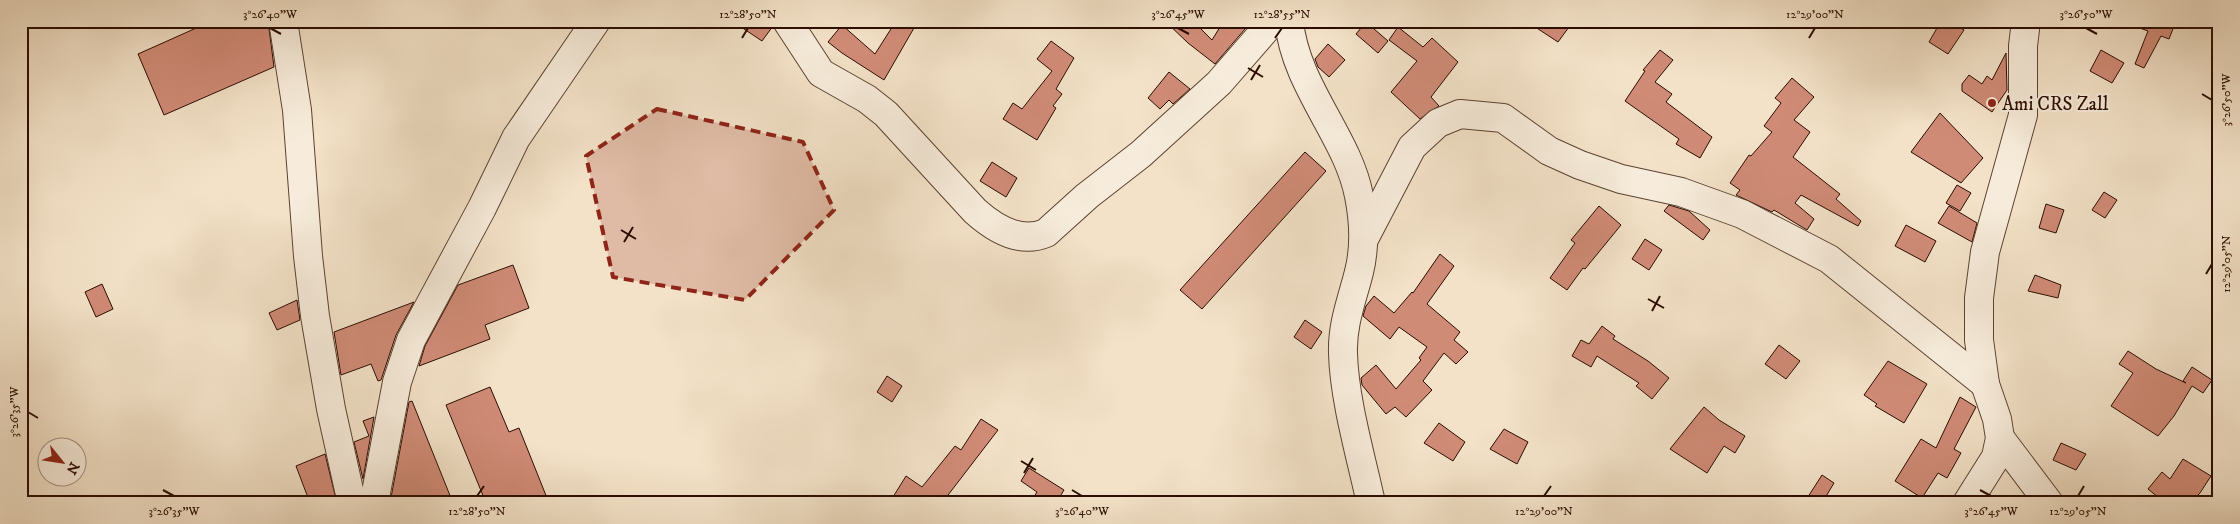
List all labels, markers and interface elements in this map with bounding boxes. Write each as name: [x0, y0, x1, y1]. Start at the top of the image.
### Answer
text: 3°26'40"W: [243, 7, 298, 22]
text: 12°28'50"N: [719, 7, 777, 22]
text: 3°26'45"W: [1151, 7, 1206, 22]
text: 12°28'55"N: [1254, 7, 1311, 22]
text: 12°29'00"N: [1786, 7, 1844, 22]
text: 3°26'50"W: [2060, 7, 2113, 22]
text: 3°26'50"W: [2219, 73, 2234, 126]
place label: Ami CRS Zall: [2002, 93, 2109, 116]
marker: Ami CRS Zall: [1986, 97, 1998, 109]
text: 12°29'05"N: [2219, 235, 2234, 293]
text: 3°26'35"W: [7, 386, 22, 437]
north arrow: [38, 436, 88, 486]
text: N: [61, 459, 83, 478]
text: 3°26'35"W: [149, 504, 200, 519]
text: 12°28'50"N: [448, 504, 506, 519]
text: 3°26'40"W: [1055, 504, 1110, 519]
text: 12°29'00"N: [1515, 504, 1573, 519]
text: 3°26'45"W: [1964, 504, 2019, 519]
text: 12°29'05"N: [2049, 504, 2107, 519]

